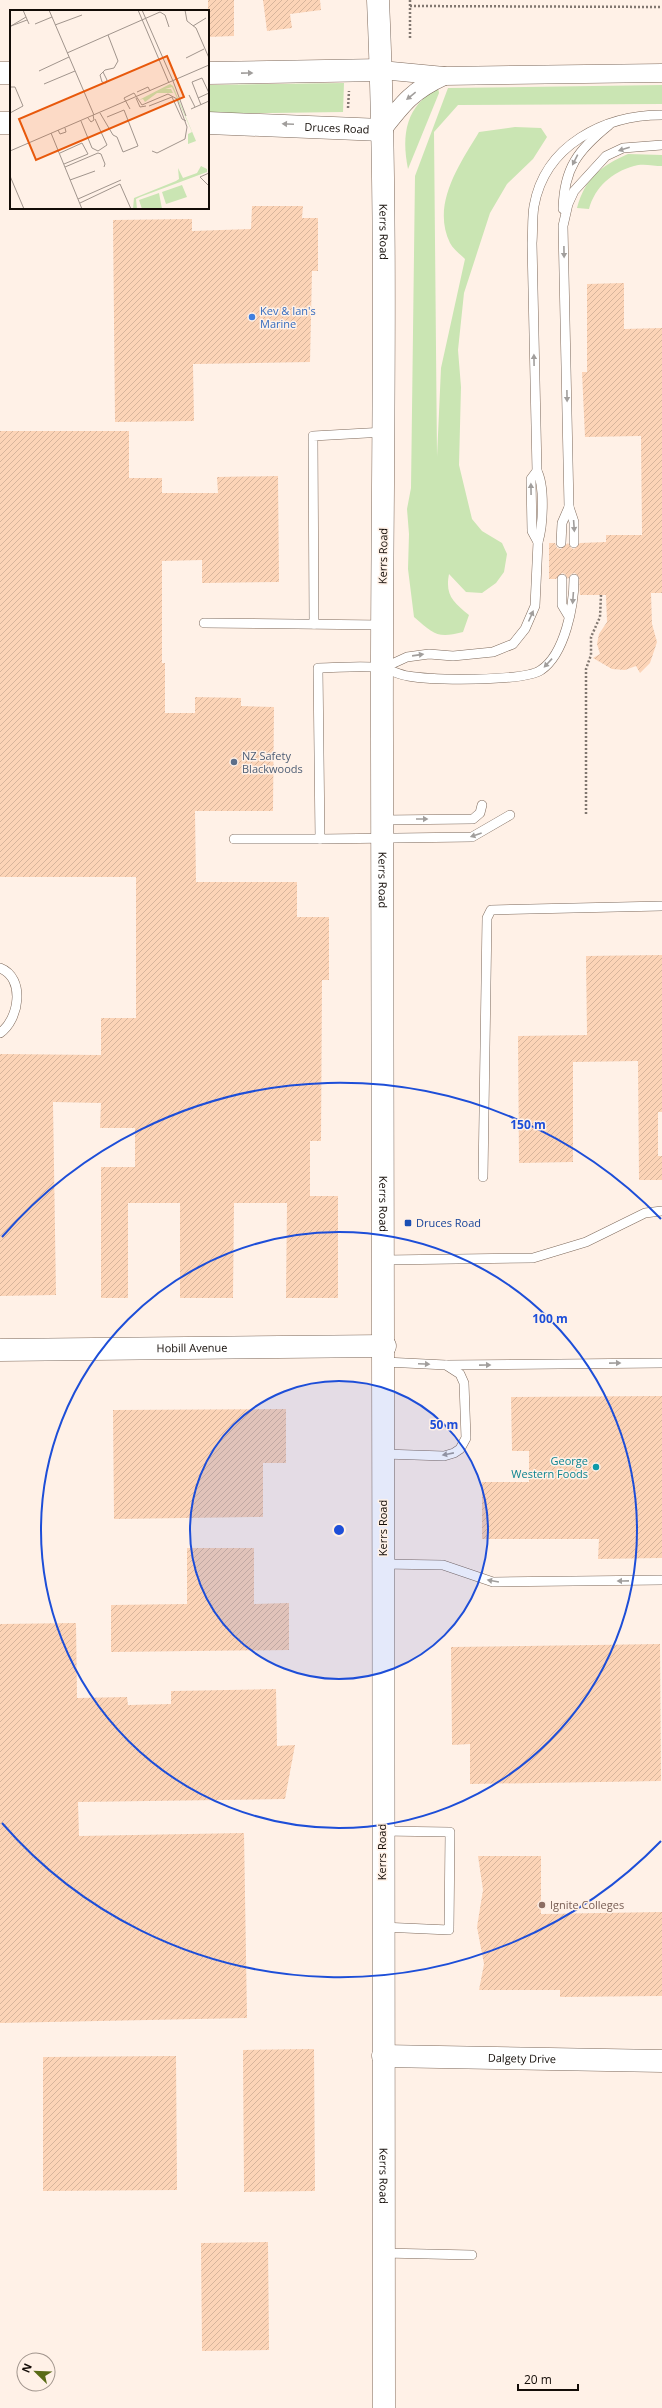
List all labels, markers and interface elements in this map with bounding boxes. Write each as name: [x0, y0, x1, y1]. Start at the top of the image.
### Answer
inset map: [10, 10, 209, 209]
one-way arrow: [241, 70, 254, 76]
one-way arrow: [405, 91, 416, 100]
street label: Druces Road: [304, 119, 370, 136]
one-way arrow: [282, 121, 294, 128]
one-way arrow: [617, 146, 629, 152]
one-way arrow: [572, 154, 578, 166]
street label: Kerrs Road: [376, 204, 392, 260]
one-way arrow: [560, 246, 567, 258]
place label: Kev & Ian's Marine: [260, 303, 316, 331]
marker: Kev & Ian's Marine: [247, 312, 257, 322]
one-way arrow: [531, 354, 538, 366]
one-way arrow: [563, 390, 570, 402]
one-way arrow: [528, 482, 534, 495]
one-way arrow: [570, 519, 577, 532]
street label: Kerrs Road: [375, 528, 390, 584]
one-way arrow: [570, 591, 577, 604]
one-way arrow: [528, 610, 534, 622]
one-way arrow: [412, 652, 425, 658]
one-way arrow: [544, 658, 553, 668]
place label: NZ Safety Blackwoods: [242, 748, 303, 776]
marker: NZ Safety Blackwoods: [229, 757, 239, 767]
one-way arrow: [416, 816, 429, 822]
one-way arrow: [470, 832, 482, 838]
street label: Kerrs Road: [376, 852, 391, 908]
text: 150 m: [510, 1116, 546, 1133]
street label: Kerrs Road: [376, 1176, 391, 1232]
place label: Druces Road: [416, 1215, 481, 1230]
marker: Druces Road: [403, 1218, 413, 1228]
text: 100 m: [532, 1310, 568, 1327]
street label: Hobill Avenue: [156, 1340, 228, 1355]
one-way arrow: [609, 1360, 622, 1366]
one-way arrow: [418, 1361, 430, 1368]
one-way arrow: [479, 1362, 492, 1368]
text: 50 m: [430, 1416, 458, 1433]
one-way arrow: [442, 1452, 454, 1458]
place label: George Western Foods: [511, 1453, 588, 1481]
marker: George Western Foods: [591, 1462, 601, 1472]
street label: Kerrs Road: [375, 1500, 390, 1556]
centre of rings: [332, 1523, 346, 1537]
one-way arrow: [487, 1577, 499, 1583]
one-way arrow: [616, 1578, 629, 1584]
street label: Kerrs Road: [374, 1824, 389, 1880]
place label: Ignite Colleges: [550, 1897, 624, 1912]
marker: Ignite Colleges: [537, 1900, 547, 1910]
street label: Dalgety Drive: [488, 2050, 556, 2066]
street label: Kerrs Road: [376, 2148, 391, 2204]
north arrow: [16, 2352, 56, 2392]
text: N: [18, 2361, 35, 2375]
scale bar: [518, 2366, 578, 2392]
text: 20 m: [524, 2371, 552, 2388]

